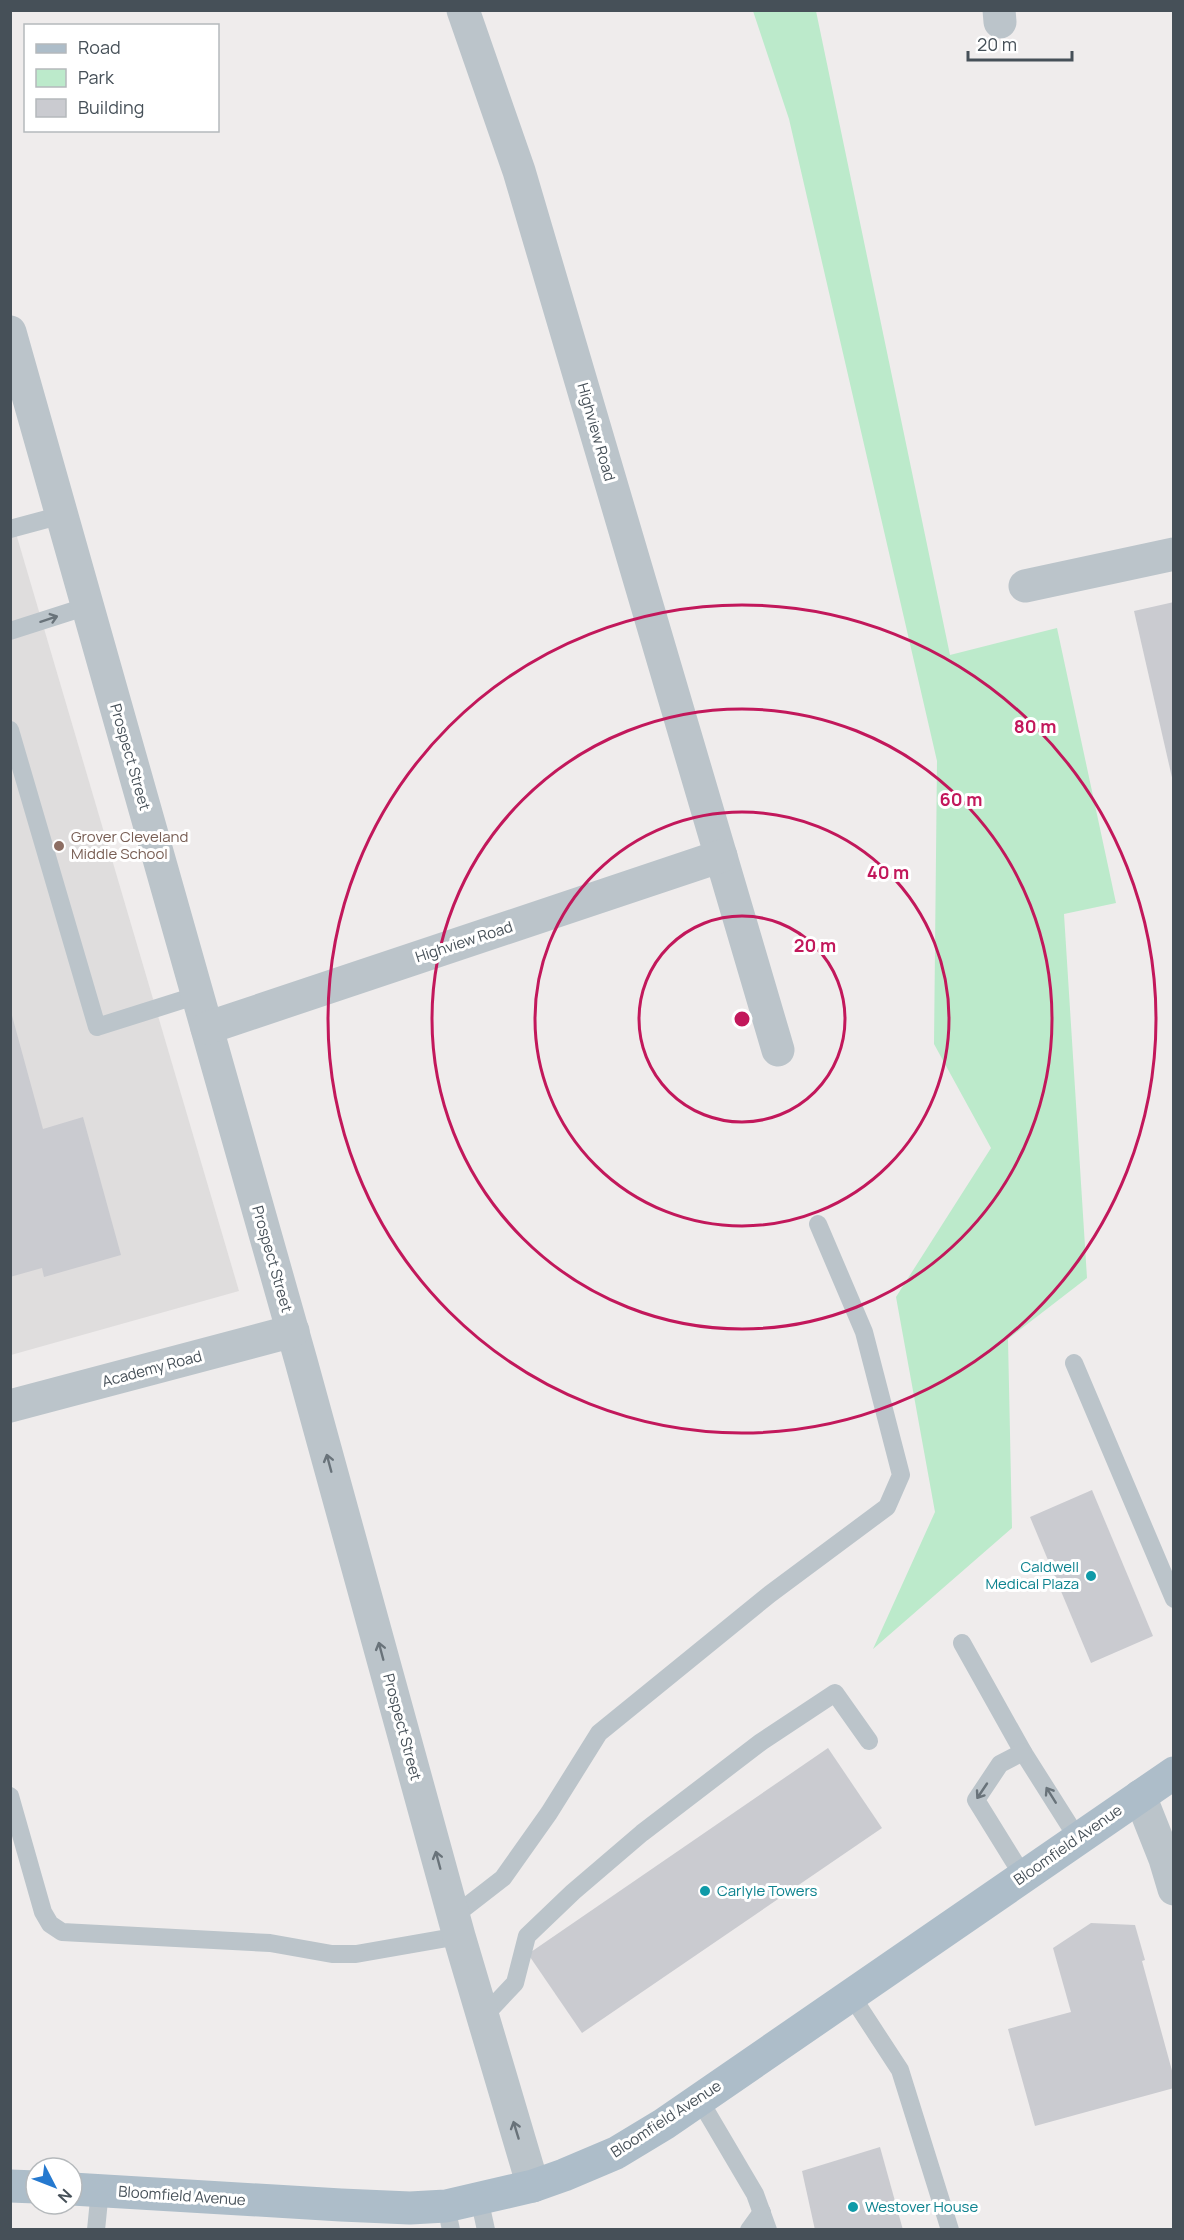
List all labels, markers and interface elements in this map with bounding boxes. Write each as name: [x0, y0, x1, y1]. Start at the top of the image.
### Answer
legend: [24, 24, 219, 132]
scale bar: [968, 24, 1072, 62]
text: 20 m: [977, 32, 1017, 56]
text: Road: [78, 35, 121, 59]
text: Park: [78, 65, 115, 89]
text: Building: [78, 95, 144, 119]
street label: Highview Road: [572, 380, 621, 483]
one-way arrow: [39, 612, 58, 623]
street label: Prospect Street: [105, 701, 156, 813]
text: 80 m: [1014, 714, 1056, 738]
text: 60 m: [940, 787, 982, 811]
place label: Grover Cleveland Middle School: [71, 826, 188, 864]
marker: Grover Cleveland Middle School: [52, 839, 66, 853]
text: 40 m: [867, 860, 909, 884]
street label: Highview Road: [412, 916, 515, 967]
text: 20 m: [794, 933, 836, 957]
centre of rings: [732, 1009, 752, 1029]
street label: Prospect Street: [247, 1203, 298, 1315]
street label: Academy Road: [100, 1345, 204, 1392]
one-way arrow: [323, 1454, 335, 1473]
place label: Caldwell Medical Plaza: [985, 1556, 1079, 1594]
marker: Caldwell Medical Plaza: [1084, 1569, 1098, 1583]
one-way arrow: [375, 1642, 386, 1661]
street label: Prospect Street: [378, 1671, 427, 1783]
one-way arrow: [976, 1782, 988, 1799]
one-way arrow: [1045, 1787, 1057, 1804]
street label: Bloomfield Avenue: [1009, 1799, 1126, 1890]
one-way arrow: [432, 1850, 443, 1869]
place label: Carlyle Towers: [717, 1880, 818, 1901]
marker: Carlyle Towers: [698, 1884, 712, 1898]
street label: Bloomfield Avenue: [606, 2075, 725, 2162]
one-way arrow: [510, 2121, 521, 2140]
north arrow: [24, 2156, 84, 2216]
street label: Bloomfield Avenue: [118, 2181, 247, 2210]
text: N: [53, 2184, 77, 2208]
place label: Westover House: [865, 2196, 978, 2217]
marker: Westover House: [846, 2200, 860, 2214]

